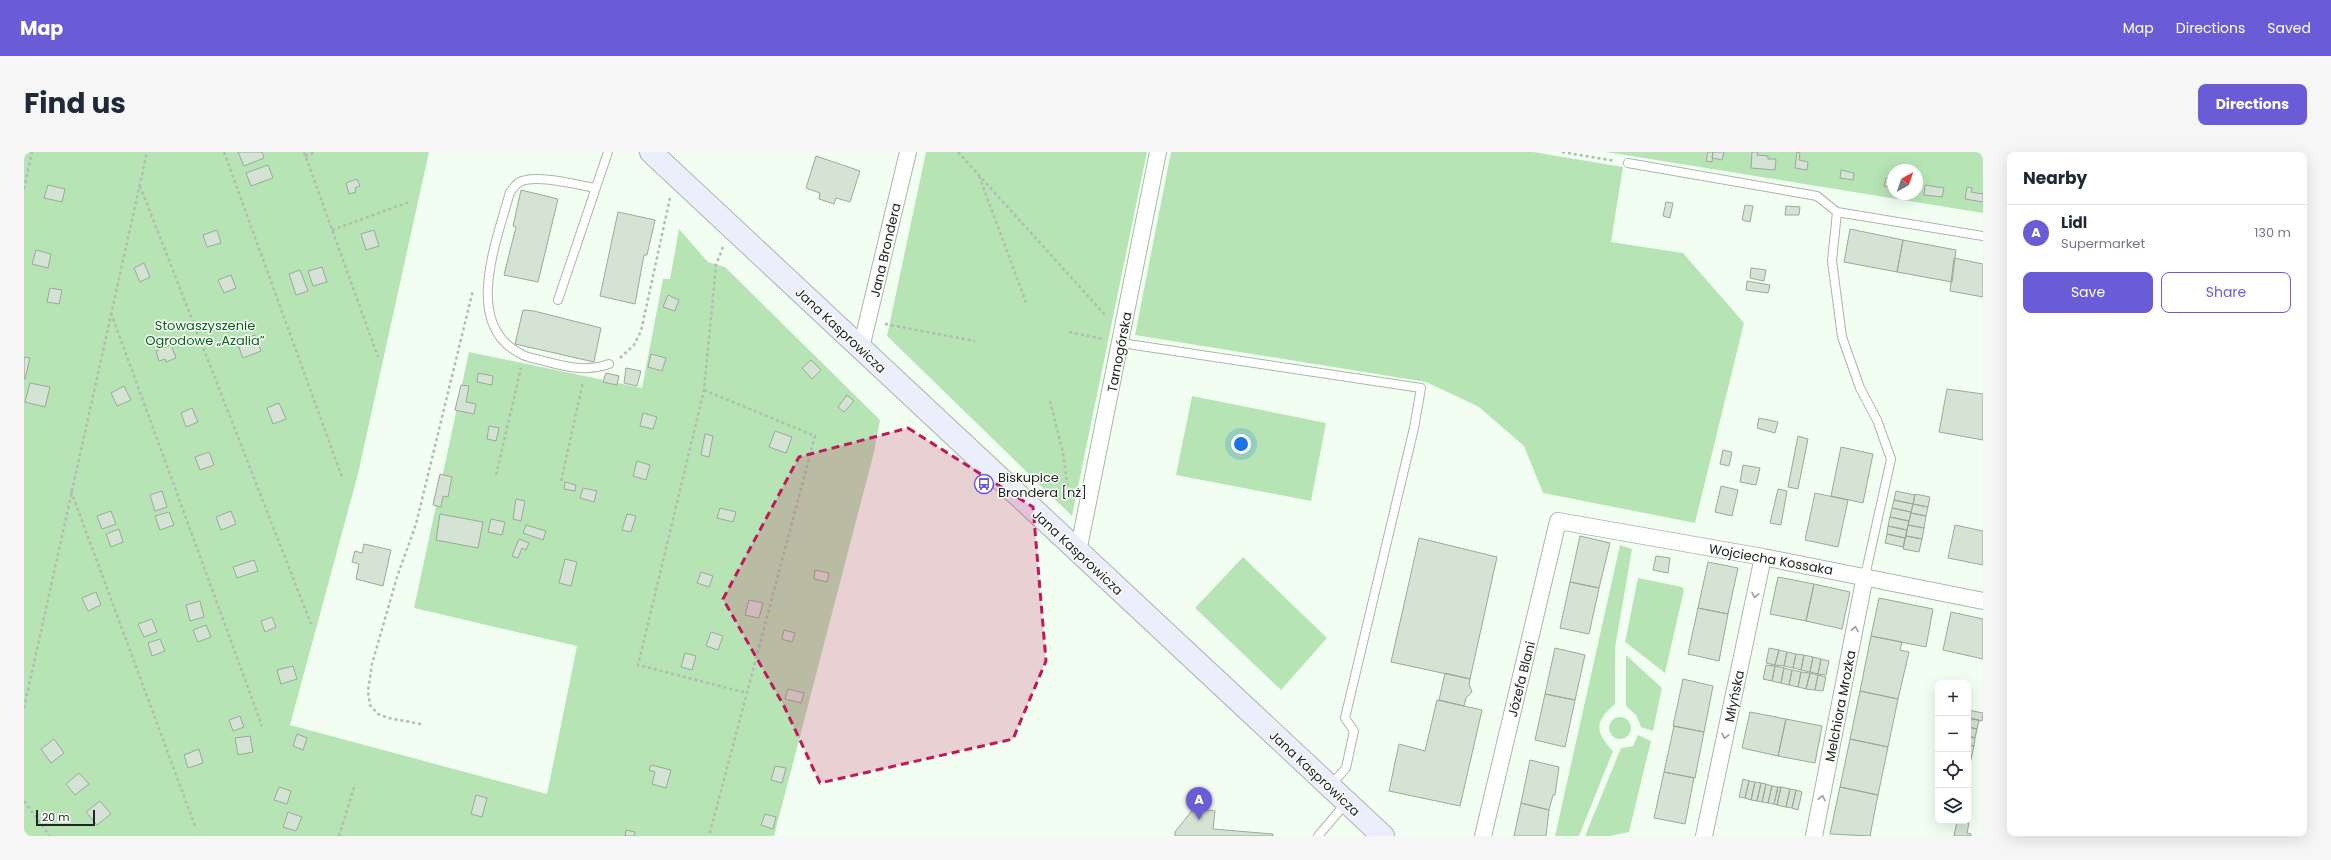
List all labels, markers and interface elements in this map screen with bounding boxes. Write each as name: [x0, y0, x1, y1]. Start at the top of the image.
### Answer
text: Map: [20, 15, 63, 42]
text: Map: [2123, 18, 2154, 38]
text: Directions: [2176, 18, 2245, 38]
text: Saved: [2267, 18, 2311, 38]
text: Find us: [24, 84, 126, 123]
button: Directions: [2198, 84, 2307, 125]
north arrow: [1887, 164, 1923, 200]
text: Nearby: [2023, 166, 2087, 190]
street label: Jana Brondera: [865, 201, 906, 299]
text: Lidl: [2061, 212, 2087, 233]
text: A: [2031, 223, 2041, 242]
text: 130 m: [2254, 223, 2291, 242]
text: Supermarket: [2061, 234, 2145, 253]
button: Save: [2023, 272, 2153, 313]
button: Share: [2161, 272, 2291, 313]
street label: Jana Kasprowicza: [791, 283, 890, 378]
street label: Tarnogórska: [1102, 310, 1137, 394]
park label: Stowaszyszenie Ogrodowe „Azalia”: [145, 316, 265, 350]
your location: [1231, 434, 1251, 454]
place label: Biskupice Brondera [nż]: [998, 468, 1087, 502]
bus stop icon: Biskupice Brondera [nż]: [973, 473, 995, 495]
street label: Jana Kasprowicza: [1028, 505, 1127, 600]
street label: Wojciecha Kossaka: [1707, 539, 1835, 580]
one-way arrow: [1751, 592, 1759, 598]
one-way arrow: [1850, 626, 1859, 632]
street label: Józefa Blani: [1503, 639, 1540, 719]
street label: Melchiora Mrozka: [1820, 649, 1861, 763]
street label: Młyńska: [1720, 669, 1749, 724]
map controls: [1935, 680, 1971, 824]
button: +: [1935, 680, 1971, 716]
button: −: [1935, 716, 1971, 752]
street label: Jana Kasprowicza: [1265, 726, 1364, 821]
one-way arrow: [1722, 733, 1730, 739]
button: locate: [1935, 752, 1971, 788]
pin: A: [1186, 787, 1212, 820]
button: layers: [1935, 788, 1971, 824]
one-way arrow: [1817, 795, 1825, 801]
scale bar: [36, 808, 95, 827]
text: 20 m: [42, 809, 70, 825]

